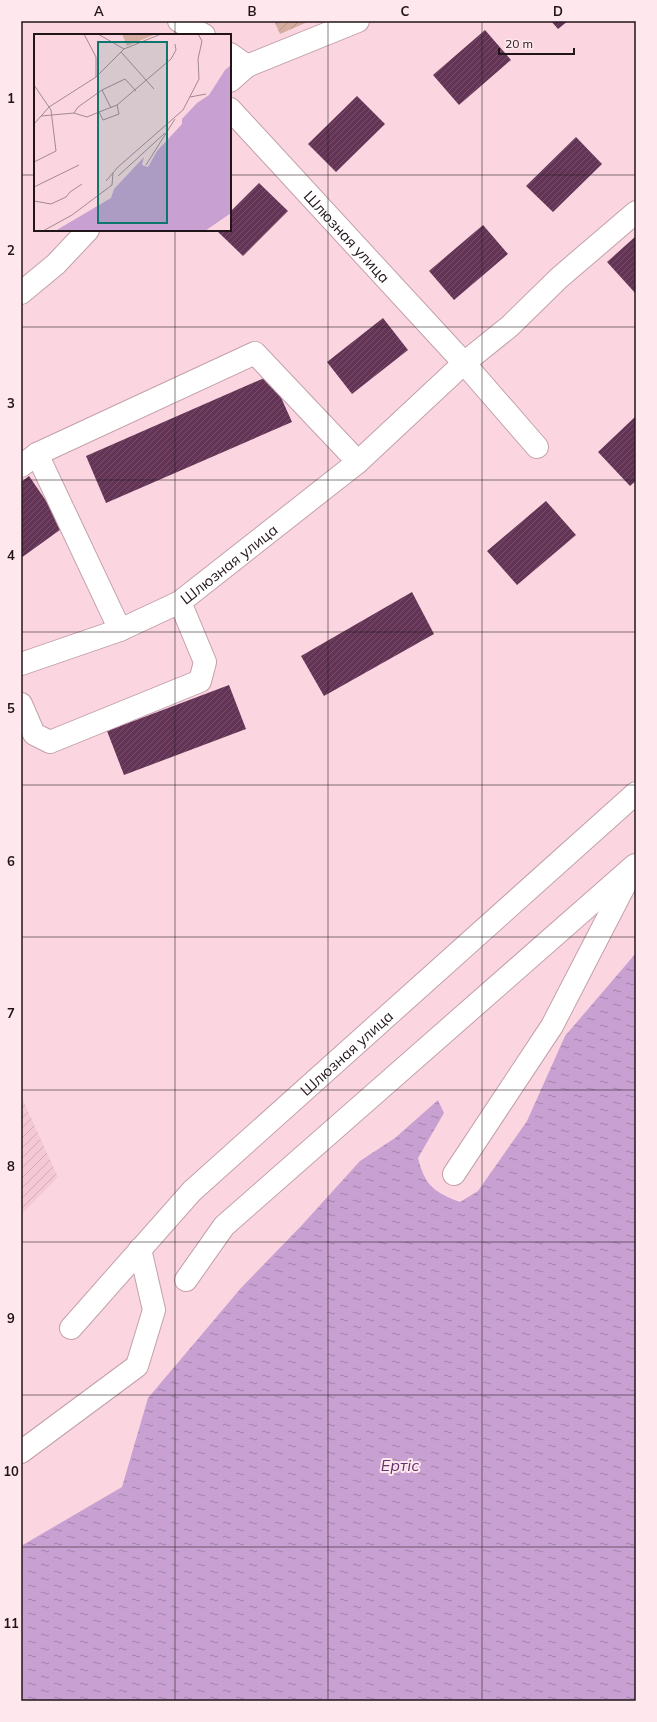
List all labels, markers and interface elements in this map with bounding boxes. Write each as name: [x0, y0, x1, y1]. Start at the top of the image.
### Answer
text: A: [94, 3, 104, 19]
text: B: [248, 3, 257, 19]
text: C: [401, 3, 410, 19]
text: D: [553, 3, 563, 19]
scale bar: [499, 30, 574, 56]
inset map: [34, 34, 231, 231]
text: 20 m: [505, 36, 533, 51]
text: 1: [7, 90, 15, 106]
street label: Шлюзная улица: [300, 186, 394, 286]
text: 2: [7, 242, 15, 258]
text: 3: [7, 395, 15, 411]
street label: Шлюзная улица: [176, 520, 281, 608]
text: 4: [7, 547, 15, 563]
text: 5: [7, 700, 15, 716]
text: 6: [7, 853, 15, 869]
text: 7: [7, 1005, 15, 1021]
street label: Шлюзная улица: [296, 1006, 397, 1099]
text: 8: [7, 1158, 15, 1174]
text: 9: [7, 1310, 15, 1326]
water label: Ертіс: [381, 1455, 419, 1475]
text: 10: [3, 1463, 19, 1479]
text: 11: [3, 1615, 19, 1631]

